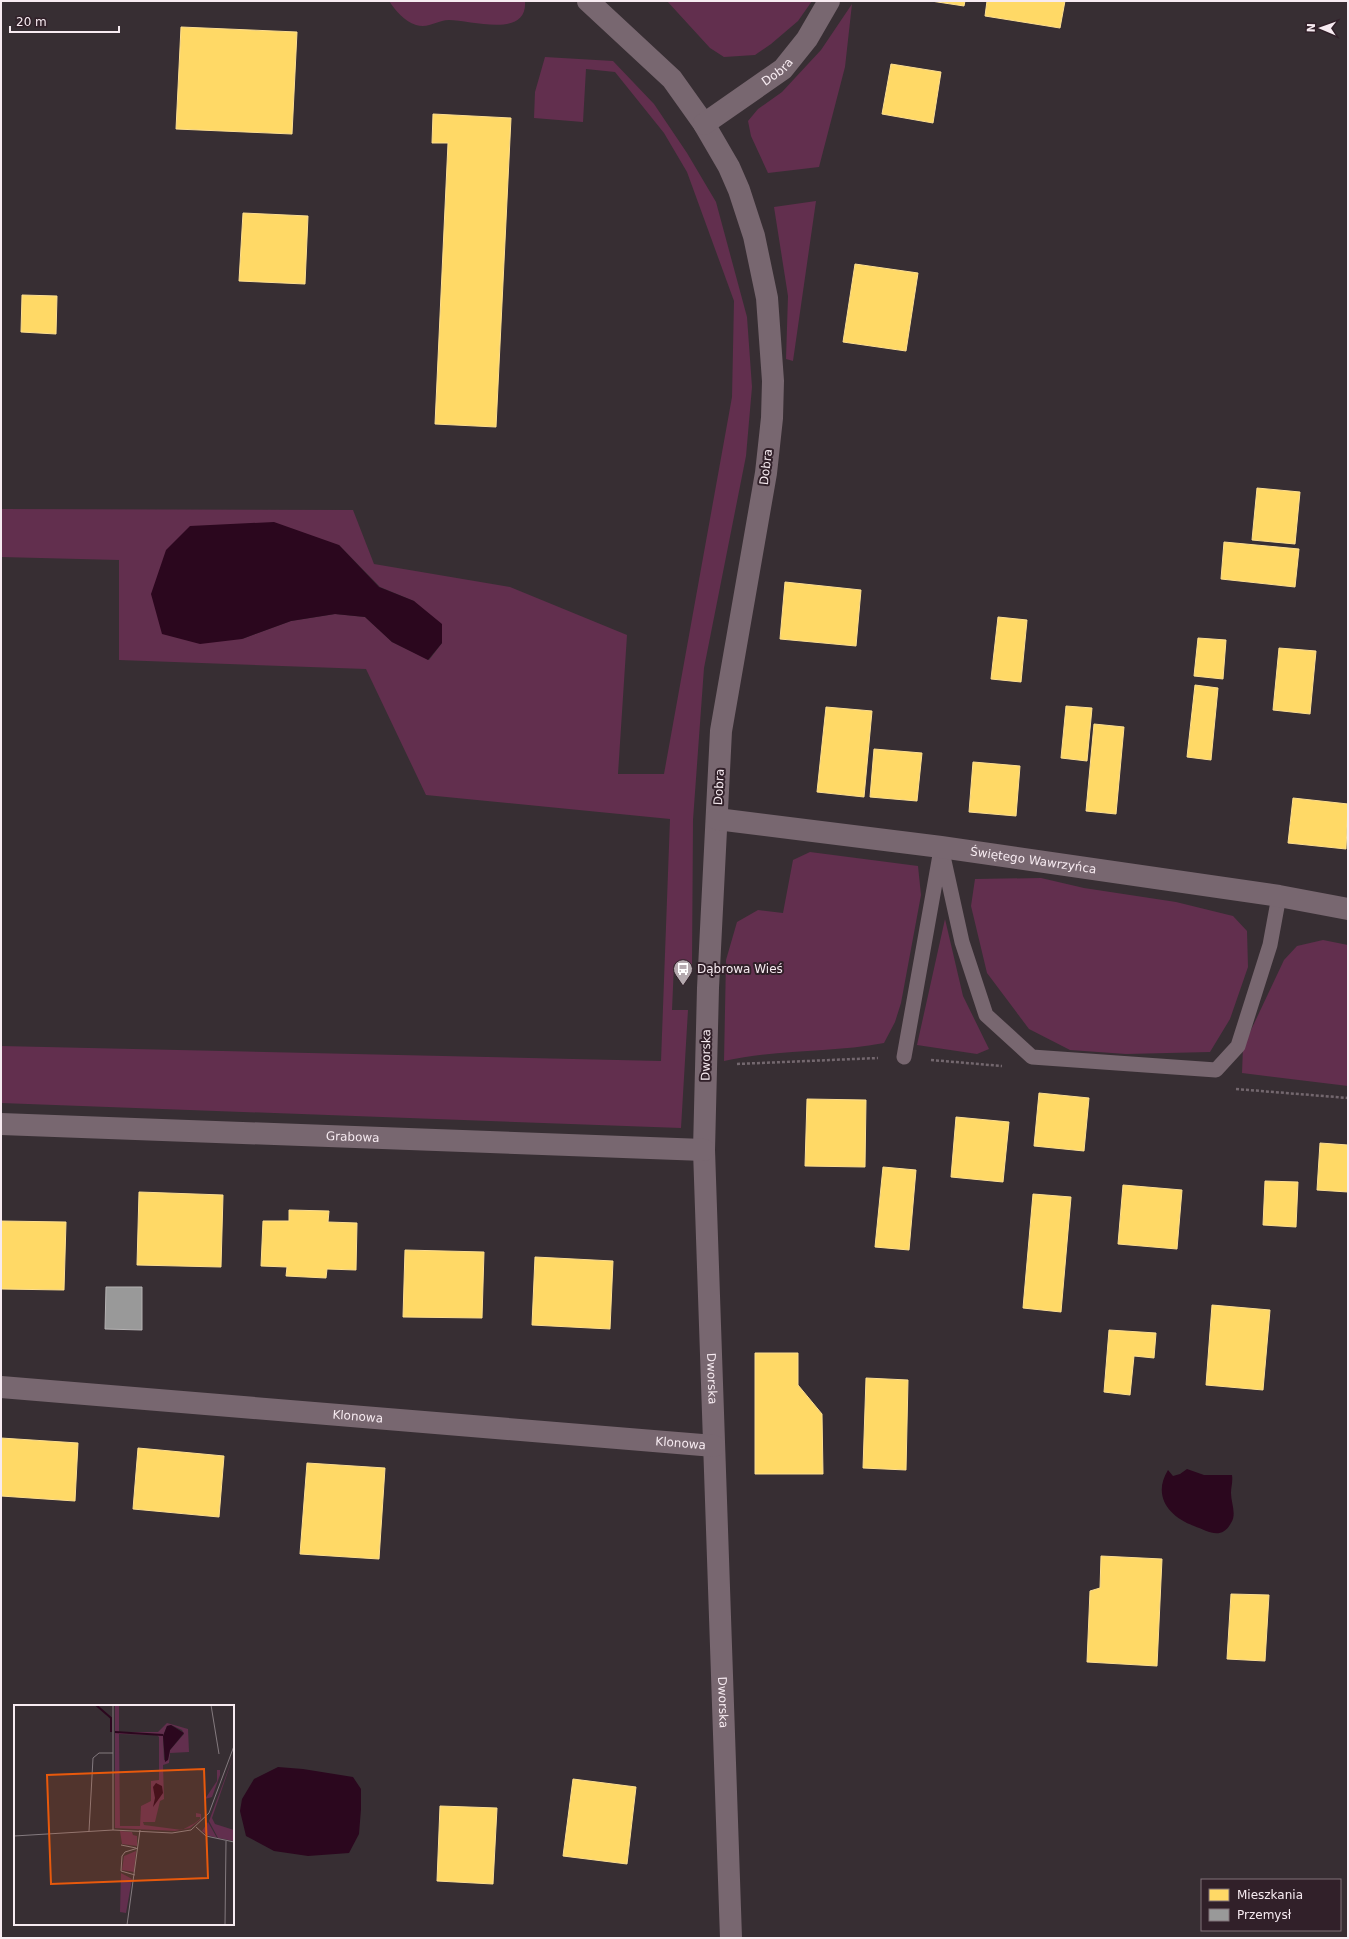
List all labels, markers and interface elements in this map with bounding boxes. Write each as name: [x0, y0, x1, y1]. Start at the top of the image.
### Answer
scale bar: [10, 8, 119, 34]
north arrow: [1301, 8, 1341, 48]
text: 20 m: [16, 15, 47, 29]
text: N: [1305, 23, 1318, 33]
street label: Dobra: [759, 55, 796, 89]
street label: Dobra: [757, 448, 775, 486]
street label: Dobra: [711, 768, 727, 806]
street label: Świętego Wawrzyńca: [969, 843, 1097, 876]
bus stop icon: Dąbrowa Wieś: [672, 958, 694, 986]
place label: Dąbrowa Wieś: [697, 962, 783, 976]
street label: Dworska: [699, 1029, 713, 1081]
street label: Grabowa: [326, 1129, 380, 1145]
street label: Dworska: [704, 1353, 720, 1405]
street label: Klonowa: [332, 1407, 384, 1426]
street label: Klonowa: [655, 1434, 707, 1452]
street label: Dworska: [715, 1676, 731, 1729]
inset map: [14, 1705, 234, 1925]
legend: [1201, 1879, 1341, 1931]
text: Mieszkania: [1237, 1888, 1303, 1902]
text: Przemysł: [1237, 1908, 1292, 1922]

